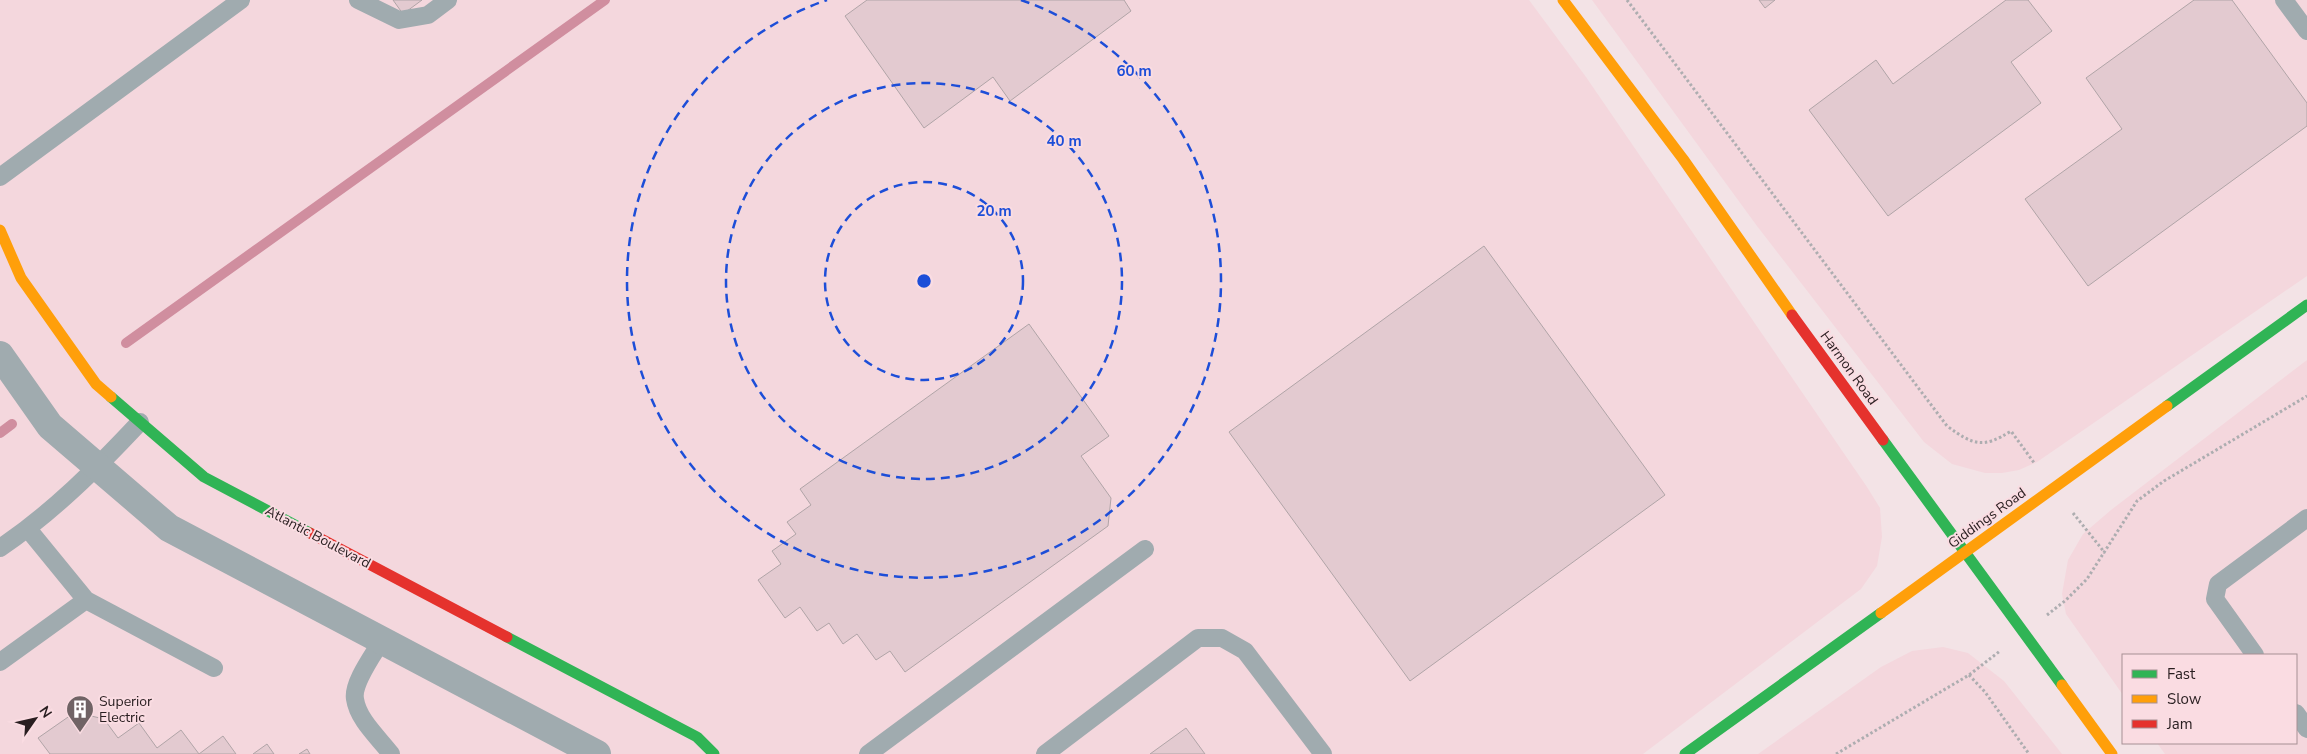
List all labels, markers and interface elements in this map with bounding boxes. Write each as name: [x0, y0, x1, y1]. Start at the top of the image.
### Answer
text: 60 m: [1116, 61, 1152, 81]
text: 40 m: [1046, 131, 1082, 151]
text: 20 m: [976, 201, 1012, 221]
centre of rings: [915, 272, 933, 290]
street label: Harmon Road: [1816, 327, 1882, 409]
street label: Giddings Road: [1944, 483, 2030, 553]
street label: Atlantic Boulevard: [262, 501, 374, 573]
legend: [2122, 654, 2297, 744]
text: Fast: [2167, 664, 2196, 684]
text: Slow: [2167, 689, 2202, 709]
place label: Superior Electric: [99, 692, 152, 727]
north arrow: [10, 694, 60, 744]
building icon: Superior Electric: [65, 694, 95, 733]
text: N: [35, 702, 56, 722]
text: Jam: [2166, 714, 2193, 734]

